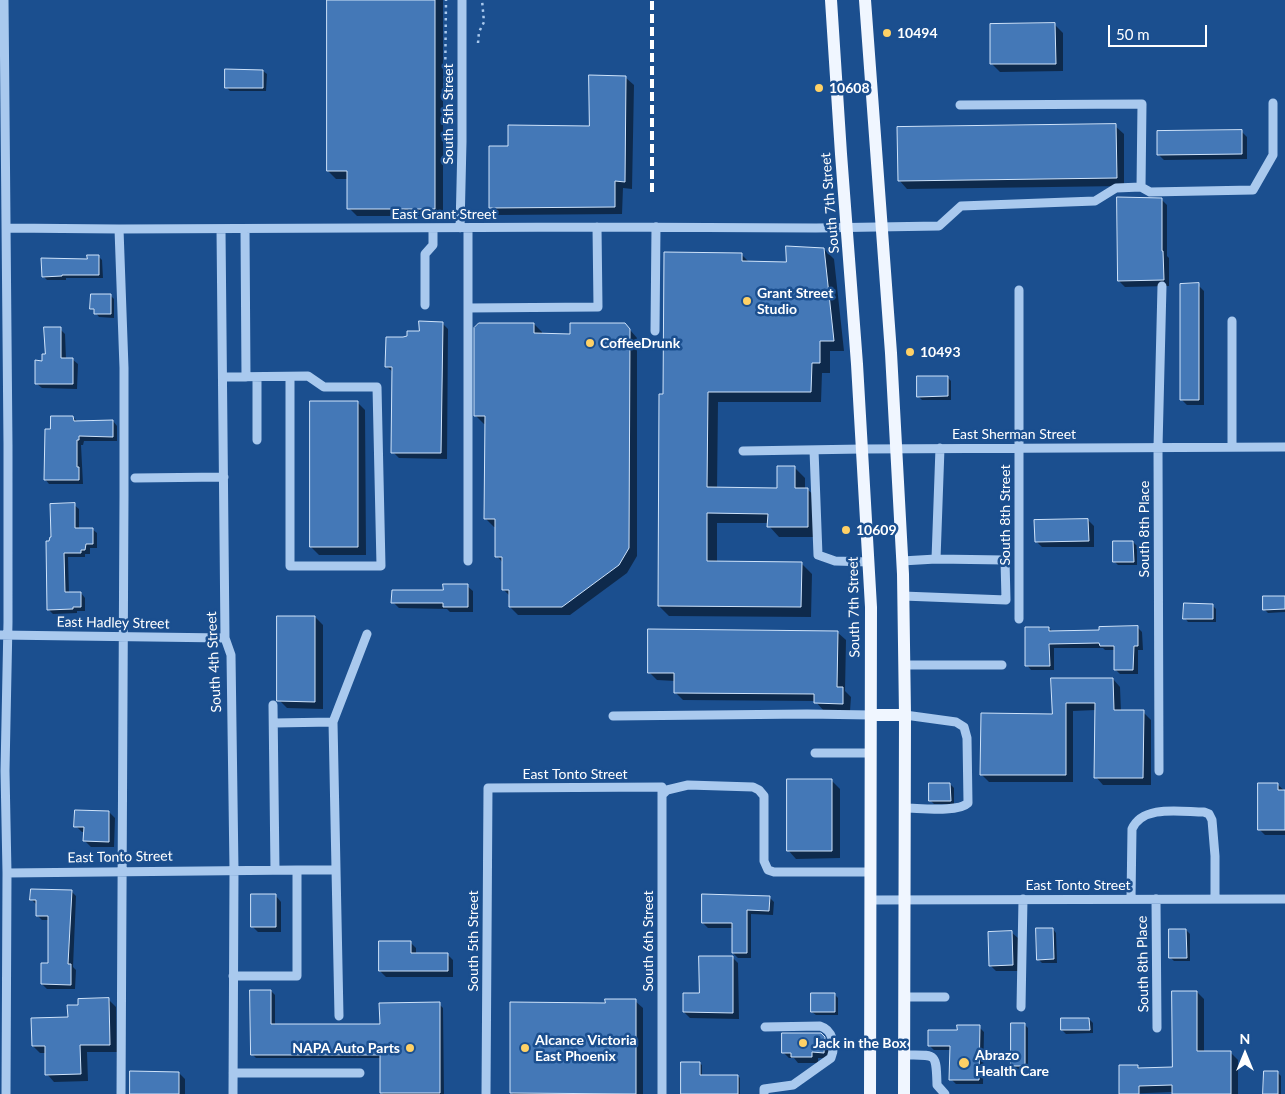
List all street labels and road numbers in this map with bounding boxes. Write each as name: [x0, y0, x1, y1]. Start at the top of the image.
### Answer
street label: South 5th Street: [440, 63, 456, 165]
street label: South 7th Street: [817, 152, 843, 254]
street label: East Grant Street: [392, 206, 496, 222]
street label: East Sherman Street: [952, 426, 1076, 442]
street label: South 8th Street: [997, 464, 1013, 566]
street label: South 8th Place: [1136, 481, 1152, 577]
street label: South 7th Street: [845, 556, 863, 658]
street label: South 4th Street: [203, 611, 225, 713]
street label: East Hadley Street: [56, 614, 170, 632]
street label: East Tonto Street: [522, 766, 628, 782]
street label: East Tonto Street: [67, 848, 173, 866]
street label: East Tonto Street: [1025, 877, 1131, 893]
street label: South 5th Street: [465, 890, 481, 992]
street label: South 6th Street: [640, 890, 656, 992]
street label: South 8th Place: [1134, 915, 1152, 1013]

